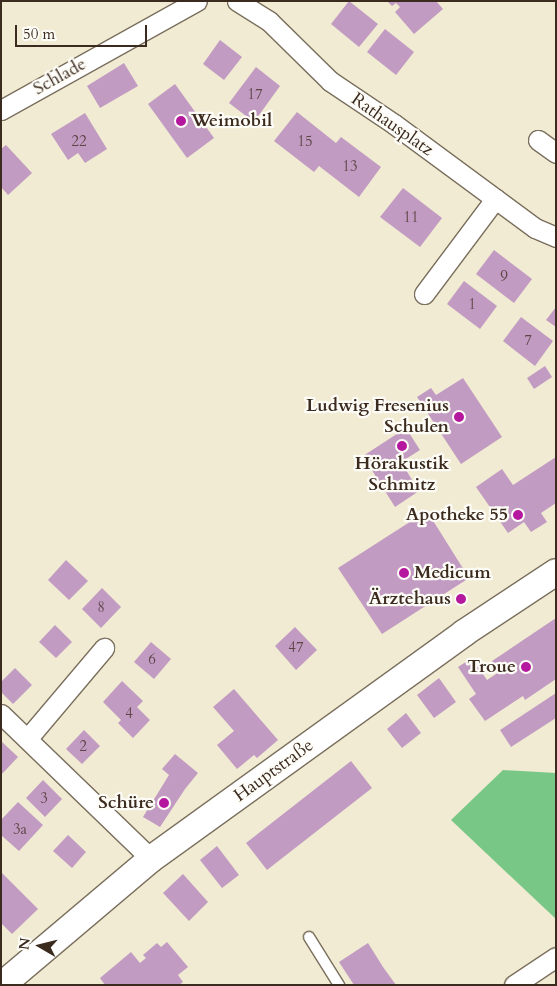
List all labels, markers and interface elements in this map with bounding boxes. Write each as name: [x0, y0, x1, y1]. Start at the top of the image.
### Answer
scale bar: [18, 15, 150, 47]
text: 50 m: [23, 24, 55, 44]
street label: Schlade: [30, 54, 90, 100]
house number: 17: [247, 86, 263, 104]
street label: Rathausplatz: [347, 89, 437, 161]
place label: Weimobil: [191, 110, 272, 132]
marker: Weimobil: [175, 115, 187, 127]
house number: 22: [71, 133, 87, 151]
house number: 15: [297, 133, 313, 151]
house number: 13: [342, 158, 358, 176]
house number: 11: [403, 209, 419, 227]
house number: 9: [500, 268, 508, 286]
house number: 1: [468, 296, 476, 314]
house number: 7: [524, 332, 532, 350]
place label: Ludwig Fresenius Schulen: [306, 396, 449, 438]
marker: Ludwig Fresenius Schulen: [453, 411, 465, 423]
marker: Hörakustik Schmitz: [396, 440, 408, 452]
place label: Hörakustik Schmitz: [355, 454, 449, 496]
place label: Apotheke 55: [406, 504, 508, 526]
marker: Apotheke 55: [512, 509, 524, 521]
place label: Medicum: [414, 562, 491, 584]
marker: Medicum: [398, 567, 410, 579]
place label: Ärztehaus: [369, 588, 451, 610]
marker: Ärztehaus: [455, 593, 467, 605]
house number: 8: [97, 599, 105, 617]
house number: 47: [288, 639, 304, 657]
house number: 6: [148, 651, 156, 669]
place label: Troue: [467, 656, 516, 678]
marker: Troue: [520, 661, 532, 673]
house number: 4: [125, 705, 133, 723]
street label: Hauptstraße: [230, 735, 318, 807]
house number: 2: [79, 738, 87, 756]
house number: 3: [40, 790, 48, 808]
place label: Schüre: [98, 792, 154, 814]
marker: Schüre: [158, 797, 170, 809]
house number: 3a: [13, 821, 27, 839]
north arrow: [15, 921, 65, 971]
text: N: [14, 937, 35, 951]

